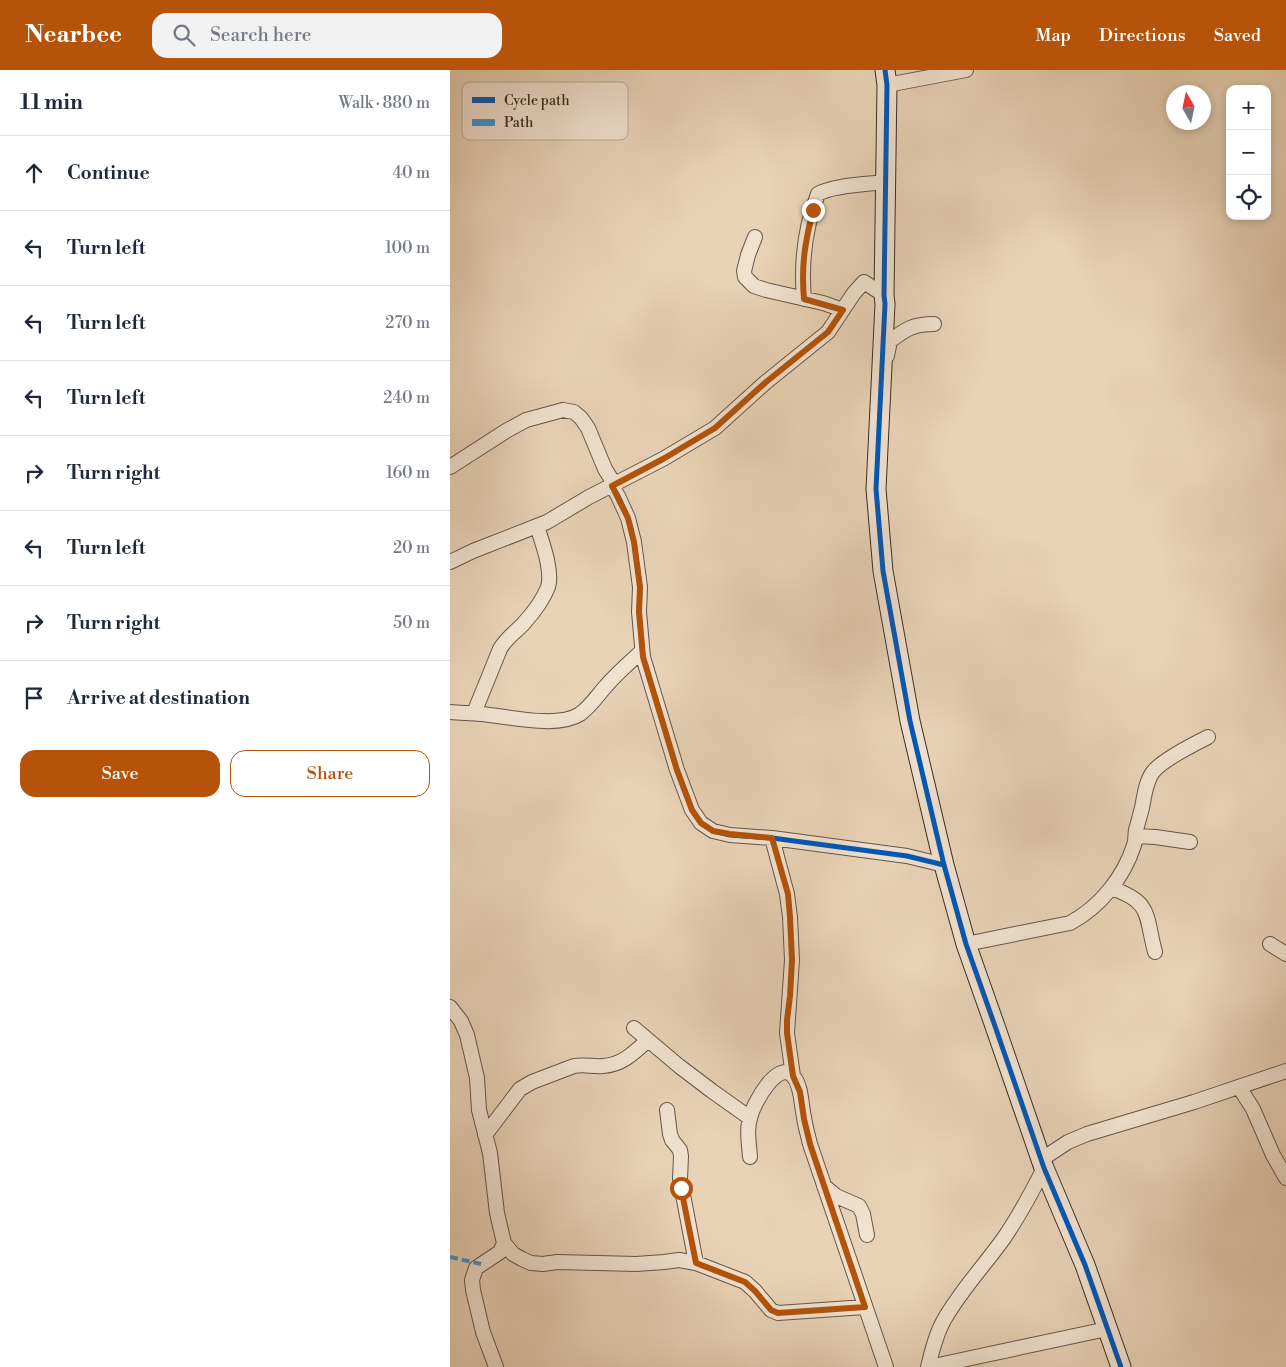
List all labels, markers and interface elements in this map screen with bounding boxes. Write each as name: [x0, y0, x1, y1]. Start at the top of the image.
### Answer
search box: [152, 13, 502, 58]
text: Nearbee: [25, 20, 122, 50]
icon: search: [170, 21, 198, 49]
text: Search here: [210, 23, 311, 47]
text: Map: [1035, 24, 1071, 47]
text: Directions: [1099, 24, 1186, 47]
text: Saved: [1214, 24, 1261, 47]
legend: [462, 82, 628, 140]
north arrow: [1166, 85, 1211, 130]
map controls: [1226, 85, 1271, 220]
button: +: [1226, 85, 1271, 130]
text: 11 min: [20, 90, 83, 116]
text: Cycle path: [504, 92, 570, 110]
text: Walk · 880 m: [339, 93, 430, 113]
text: Path: [504, 114, 534, 132]
button: −: [1226, 130, 1271, 175]
icon: ahead: [20, 159, 48, 187]
text: Continue: [67, 161, 150, 185]
text: 40 m: [393, 163, 430, 183]
button: locate: [1226, 175, 1271, 220]
route end: [802, 199, 825, 222]
icon: left: [20, 234, 48, 262]
text: Turn left: [67, 236, 146, 260]
text: 100 m: [385, 238, 430, 258]
icon: left: [20, 309, 48, 337]
text: Turn left: [67, 311, 146, 335]
text: 270 m: [385, 313, 430, 333]
icon: left: [20, 384, 48, 412]
text: Turn left: [67, 386, 146, 410]
text: 240 m: [383, 388, 430, 408]
icon: right: [20, 459, 48, 487]
text: Turn right: [67, 461, 160, 485]
text: 160 m: [386, 463, 430, 483]
icon: left: [20, 534, 48, 562]
text: Turn left: [67, 536, 146, 560]
text: 20 m: [393, 538, 430, 558]
icon: right: [20, 609, 48, 637]
text: Turn right: [67, 611, 160, 635]
text: 50 m: [393, 613, 430, 633]
icon: arrive: [20, 684, 48, 712]
text: Arrive at destination: [67, 686, 250, 710]
button: Save: [20, 750, 220, 797]
button: Share: [230, 750, 430, 797]
route start: [670, 1177, 693, 1200]

